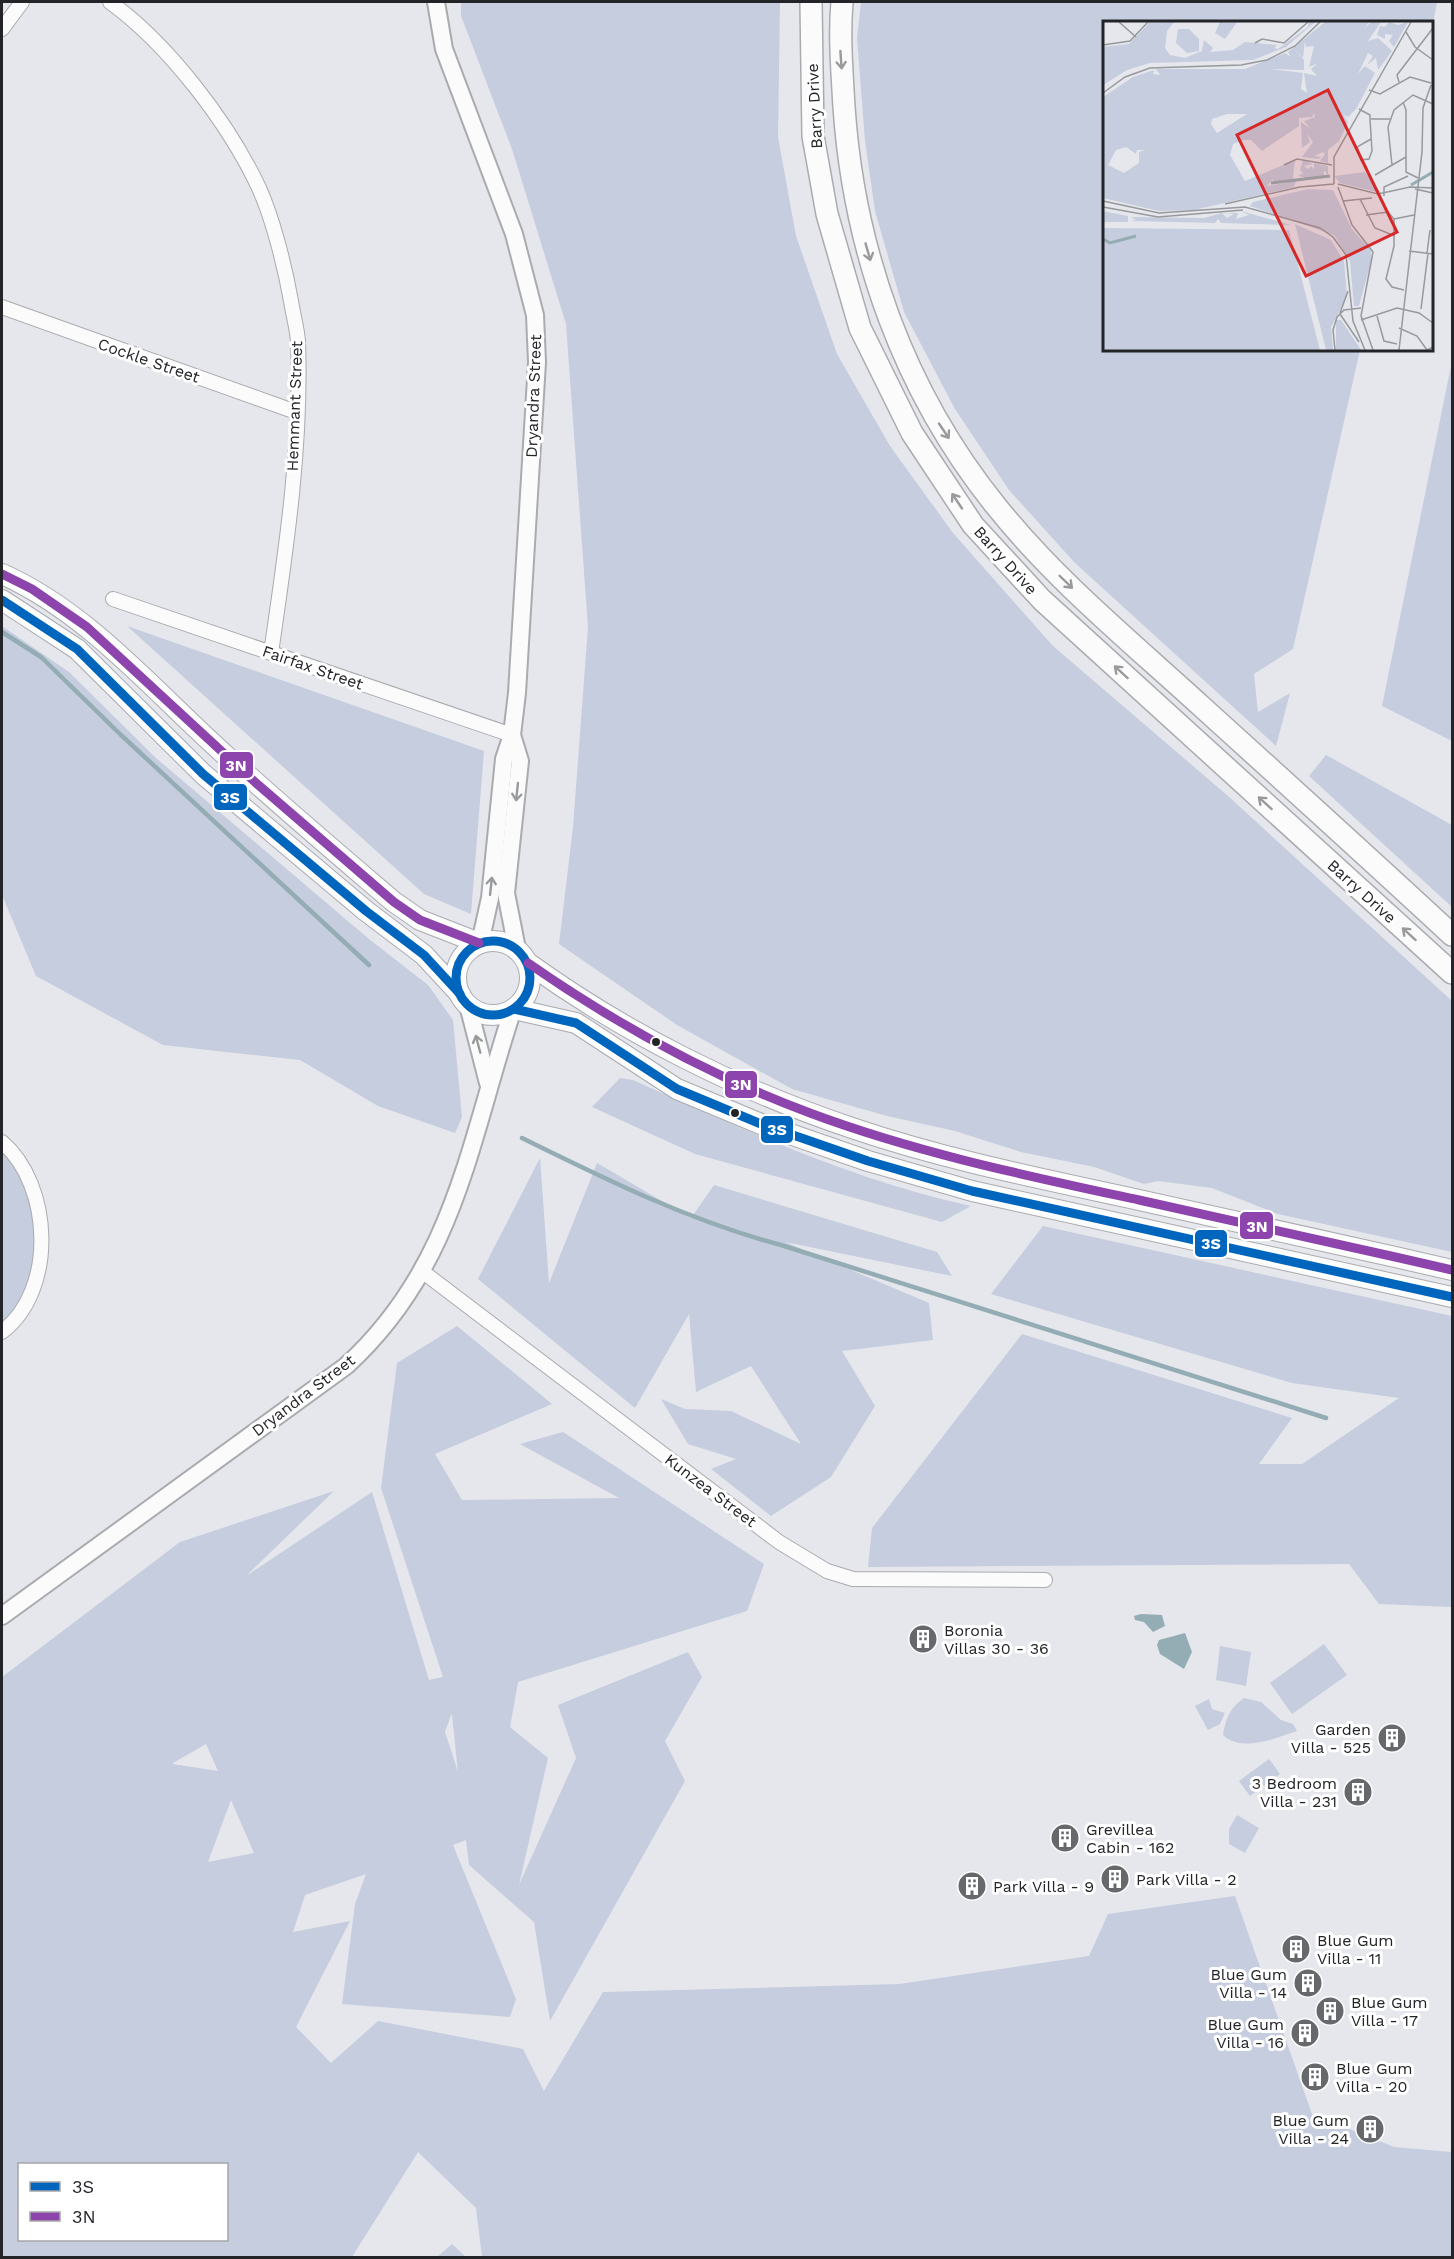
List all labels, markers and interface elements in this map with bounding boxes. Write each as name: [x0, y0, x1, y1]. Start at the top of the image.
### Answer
inset map: [1103, 21, 1433, 351]
one-way arrow: [835, 49, 846, 69]
street label: Barry Drive: [803, 63, 826, 149]
one-way arrow: [863, 242, 874, 261]
street label: Cockle Street: [95, 334, 202, 387]
street label: Dryandra Street: [522, 334, 545, 458]
street label: Hemmant Street: [283, 340, 306, 472]
one-way arrow: [937, 423, 950, 440]
one-way arrow: [951, 493, 963, 510]
street label: Barry Drive: [970, 522, 1041, 599]
one-way arrow: [1058, 575, 1073, 589]
street label: Fairfax Street: [260, 641, 366, 694]
one-way arrow: [1113, 664, 1128, 679]
line badge: 3N: [219, 751, 254, 779]
text: 3N: [225, 756, 247, 775]
one-way arrow: [511, 781, 522, 801]
line badge: 3S: [213, 783, 248, 811]
text: 3S: [220, 788, 240, 807]
one-way arrow: [1258, 796, 1273, 810]
street label: Barry Drive: [1323, 856, 1400, 927]
one-way arrow: [486, 876, 497, 896]
one-way arrow: [1402, 927, 1417, 941]
one-way arrow: [472, 1035, 483, 1054]
unlabelled marker: [650, 1036, 662, 1048]
line badge: 3N: [724, 1070, 758, 1099]
text: 3N: [730, 1075, 752, 1094]
unlabelled marker: [729, 1107, 741, 1119]
line badge: 3S: [760, 1115, 794, 1144]
text: 3S: [767, 1120, 787, 1139]
line badge: 3N: [1239, 1211, 1274, 1240]
text: 3N: [1246, 1217, 1268, 1236]
line badge: 3S: [1194, 1229, 1228, 1258]
text: 3S: [1201, 1234, 1221, 1253]
street label: Dryandra Street: [248, 1350, 359, 1440]
street label: Kunzea Street: [661, 1450, 761, 1531]
place label: Boronia Villas 30 - 36: [944, 1621, 1049, 1658]
building icon: Boronia Villas 30 - 36: [907, 1623, 939, 1655]
place label: Garden Villa - 525: [1291, 1720, 1371, 1757]
building icon: Garden Villa - 525: [1376, 1722, 1408, 1754]
place label: 3 Bedroom Villa - 231: [1252, 1774, 1337, 1811]
building icon: 3 Bedroom Villa - 231: [1342, 1776, 1374, 1808]
place label: Grevillea Cabin - 162: [1086, 1820, 1174, 1857]
building icon: Grevillea Cabin - 162: [1049, 1822, 1081, 1854]
building icon: Park Villa - 2: [1099, 1863, 1131, 1895]
building icon: Park Villa - 9: [956, 1870, 988, 1902]
place label: Park Villa - 2: [1136, 1870, 1236, 1889]
place label: Park Villa - 9: [993, 1877, 1094, 1896]
place label: Blue Gum Villa - 11: [1317, 1931, 1394, 1968]
building icon: Blue Gum Villa - 11: [1280, 1933, 1312, 1965]
place label: Blue Gum Villa - 14: [1210, 1965, 1287, 2002]
building icon: Blue Gum Villa - 14: [1292, 1967, 1324, 1999]
place label: Blue Gum Villa - 17: [1351, 1993, 1428, 2030]
building icon: Blue Gum Villa - 17: [1314, 1995, 1346, 2027]
place label: Blue Gum Villa - 16: [1207, 2015, 1284, 2052]
building icon: Blue Gum Villa - 16: [1289, 2017, 1321, 2049]
place label: Blue Gum Villa - 20: [1336, 2059, 1413, 2096]
building icon: Blue Gum Villa - 20: [1299, 2061, 1331, 2093]
place label: Blue Gum Villa - 24: [1272, 2111, 1349, 2148]
building icon: Blue Gum Villa - 24: [1354, 2113, 1386, 2145]
legend: [18, 2163, 228, 2241]
text: 3S: [72, 2176, 94, 2197]
text: 3N: [72, 2206, 96, 2227]

